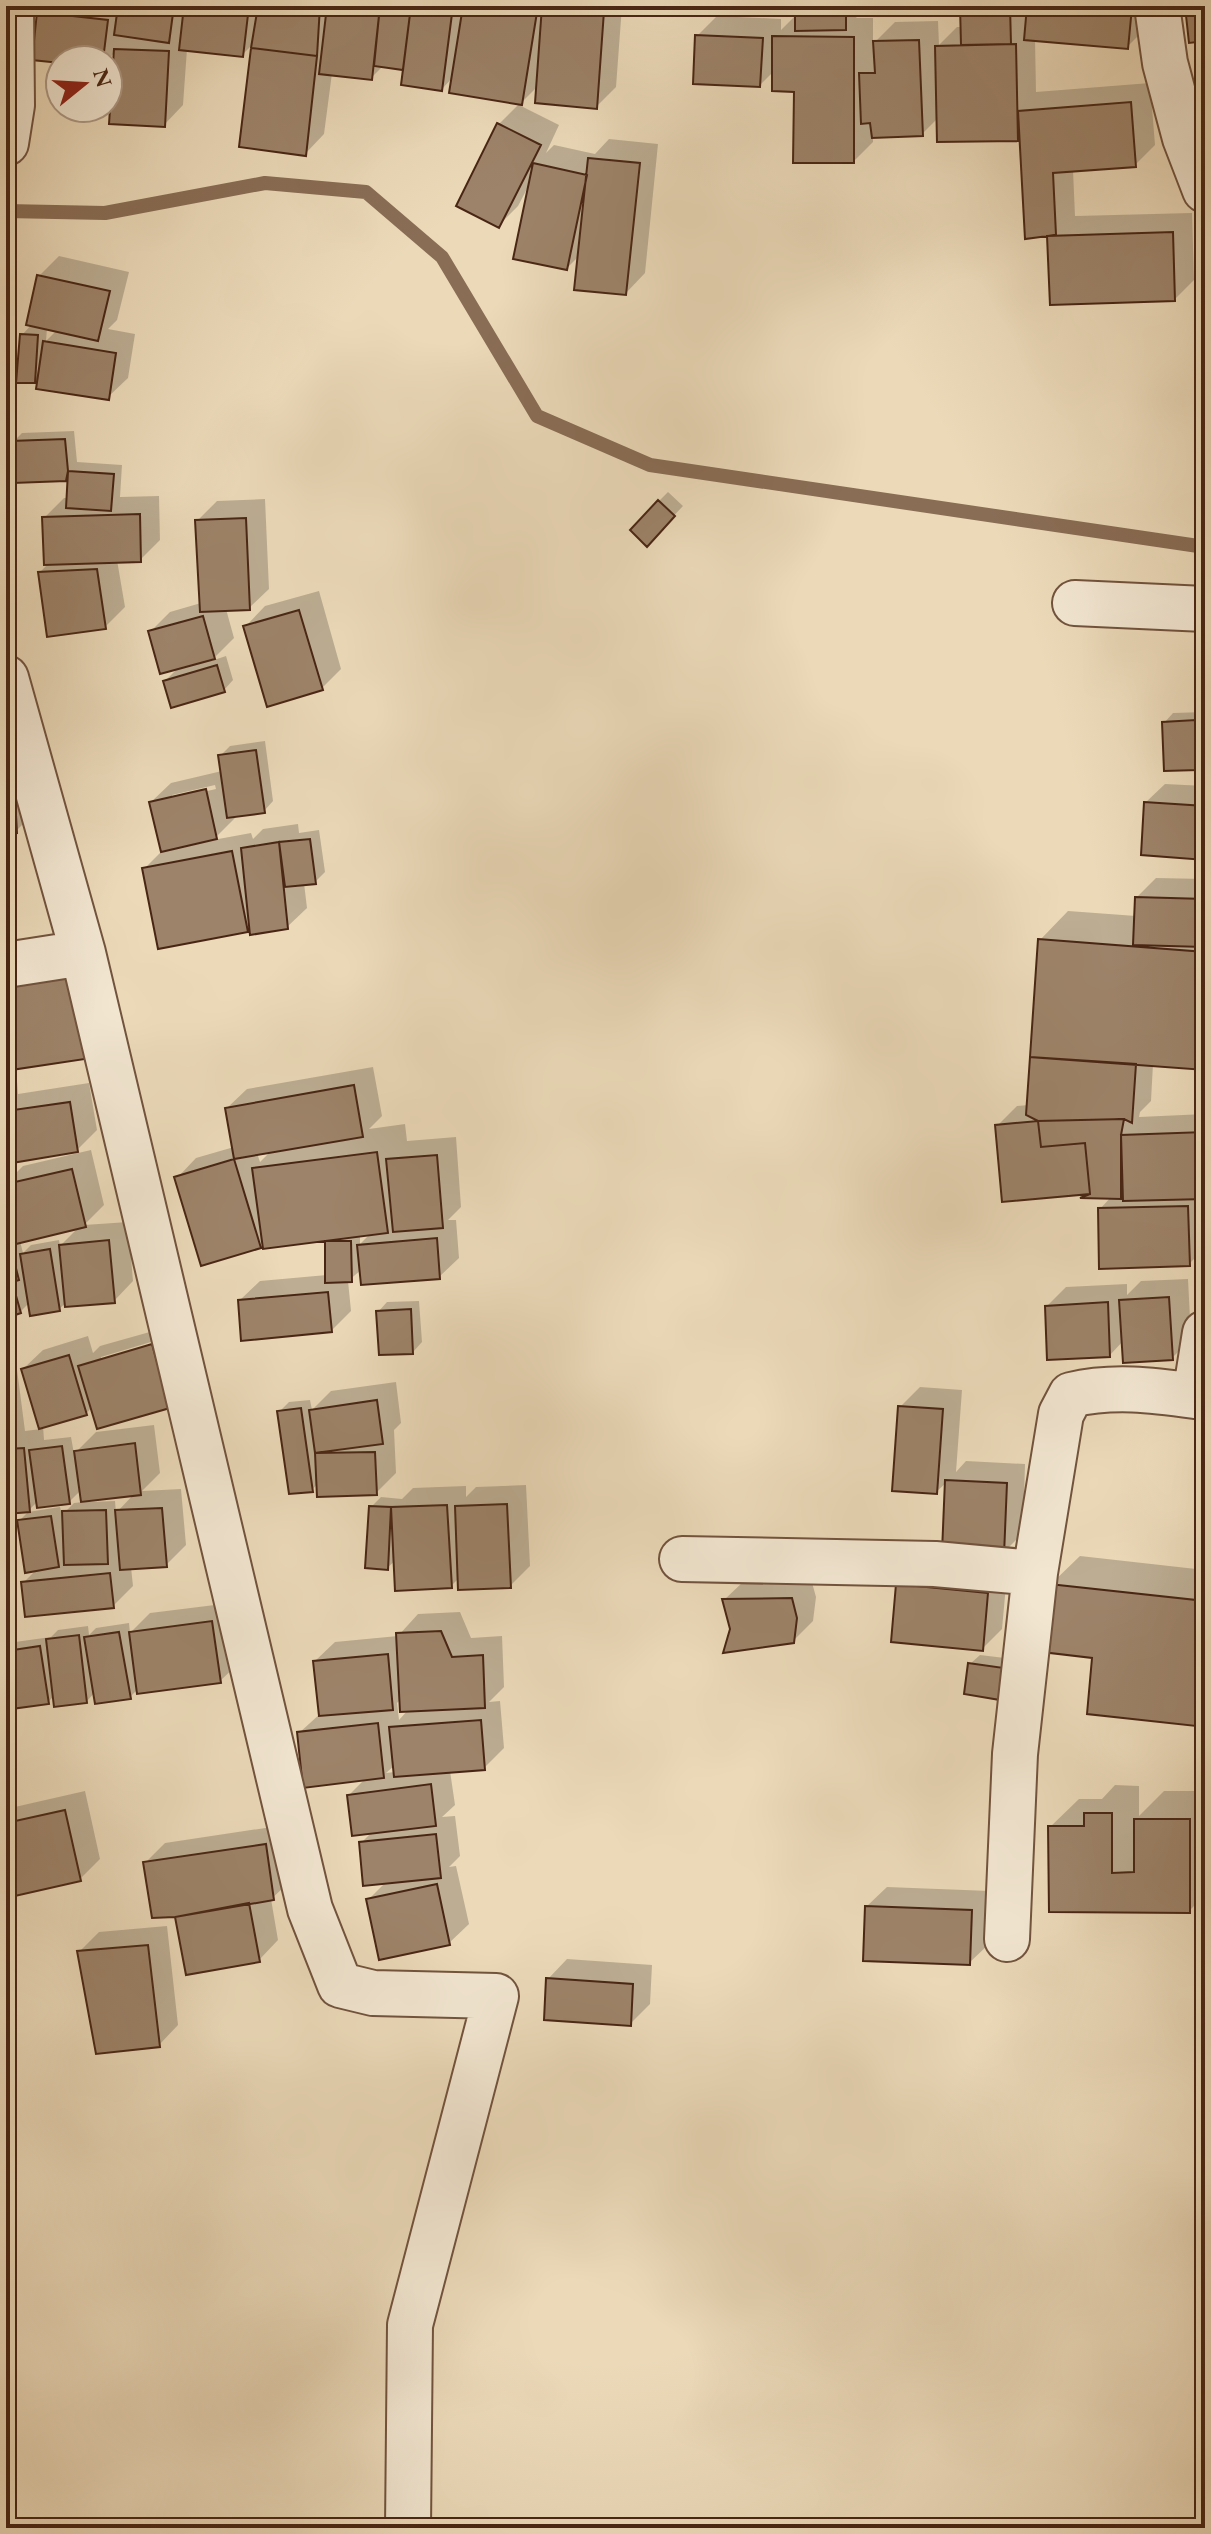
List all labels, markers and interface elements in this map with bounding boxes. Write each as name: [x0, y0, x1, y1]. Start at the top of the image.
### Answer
north arrow: [44, 44, 124, 124]
text: N: [86, 65, 119, 91]

